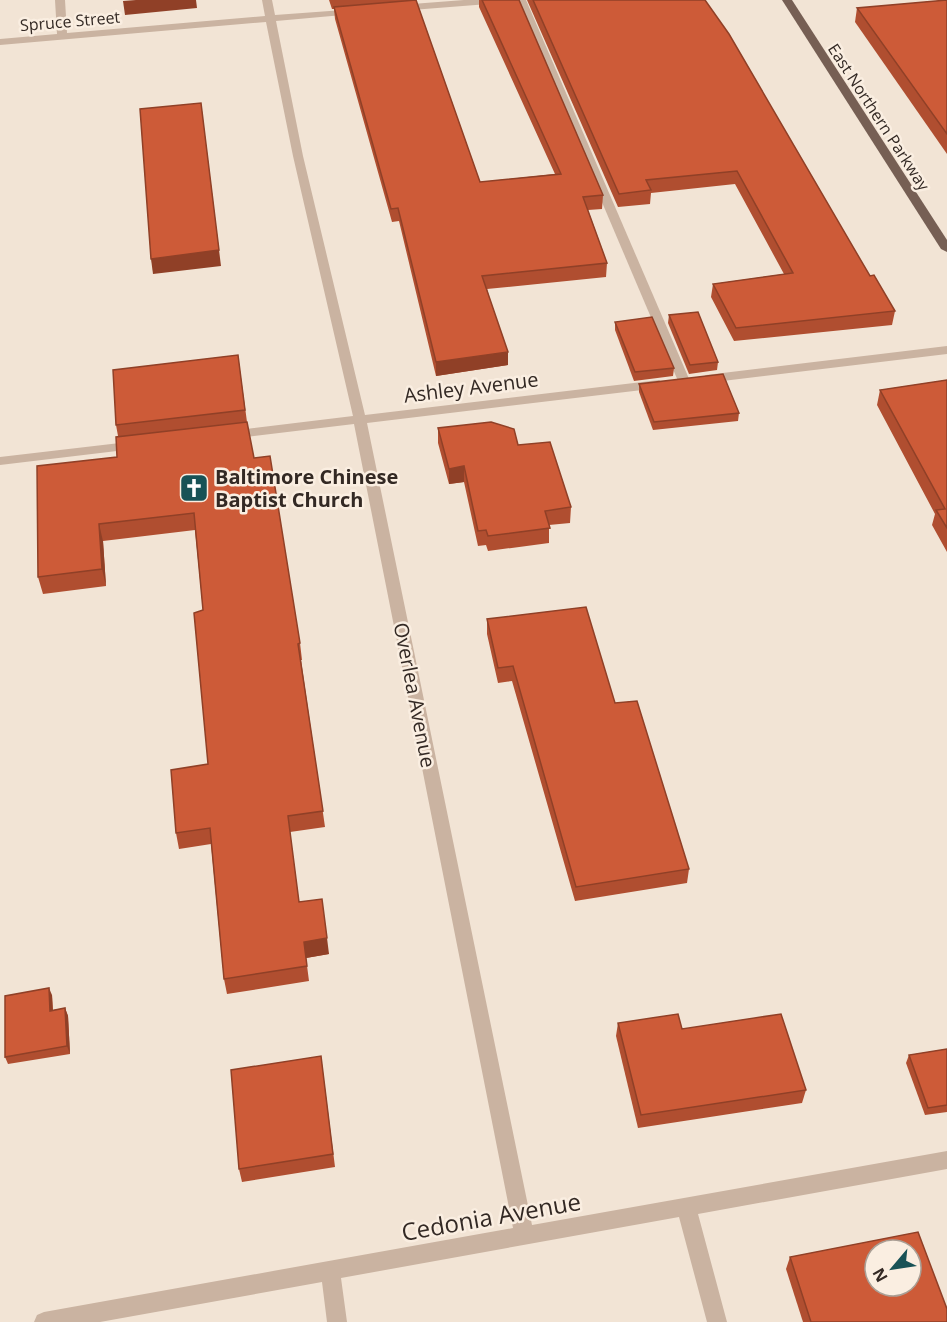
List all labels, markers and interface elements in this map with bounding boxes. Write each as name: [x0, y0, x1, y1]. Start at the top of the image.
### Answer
street label: Spruce Street: [19, 6, 121, 36]
street label: East Northern Parkway: [823, 39, 935, 196]
street label: Ashley Avenue: [402, 365, 540, 409]
place label: Baltimore Chinese Baptist Church: [215, 463, 398, 513]
church icon: Baltimore Chinese Baptist Church: [178, 472, 210, 504]
street label: Overlea Avenue: [388, 620, 442, 770]
street label: Cedonia Avenue: [399, 1184, 583, 1248]
north arrow: [863, 1238, 923, 1298]
text: N: [867, 1264, 893, 1286]

